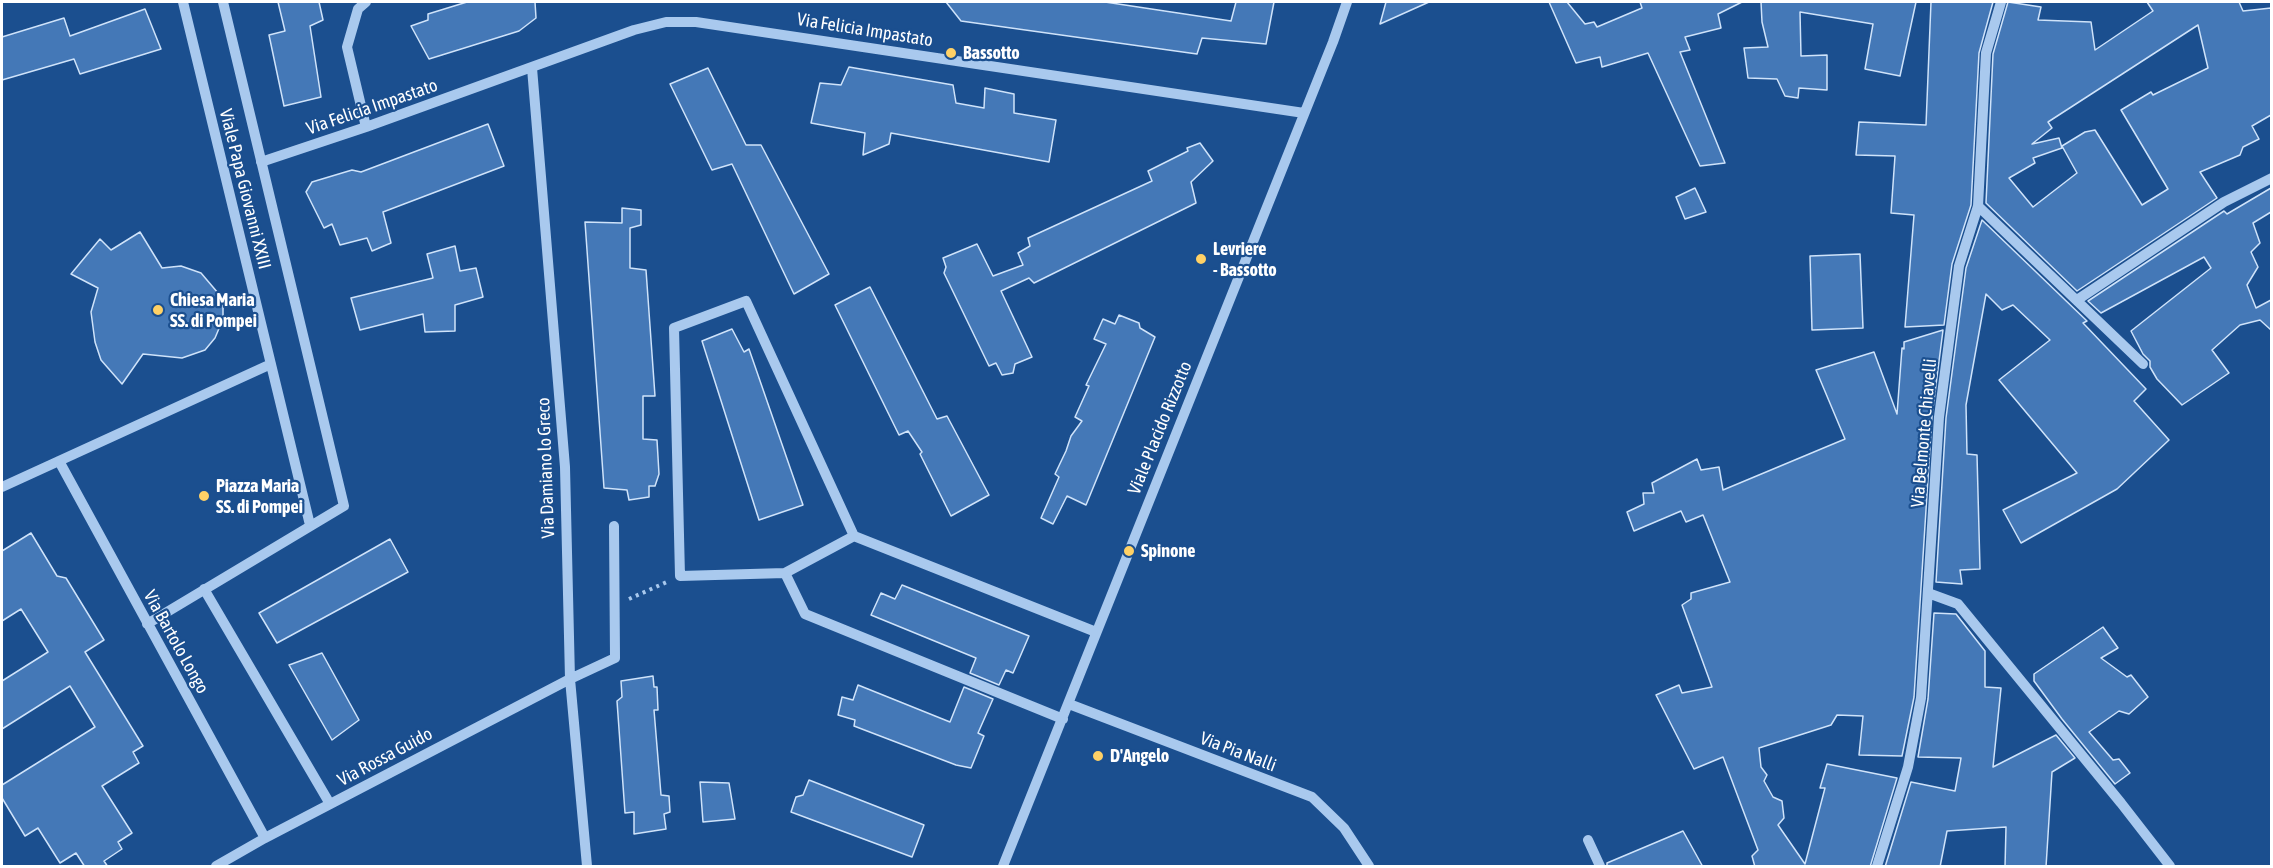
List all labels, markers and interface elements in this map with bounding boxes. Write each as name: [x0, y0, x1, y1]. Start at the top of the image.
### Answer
street label: Via Felicia Impastato: [796, 9, 934, 51]
place label: Bassotto: [963, 42, 1020, 64]
marker: Bassotto: [944, 46, 958, 60]
street label: Via Felicia Impastato: [304, 74, 440, 140]
street label: Viale Papa Giovanni XXIII: [215, 107, 275, 271]
place label: Levriere - Bassotto: [1213, 238, 1277, 280]
marker: Levriere - Bassotto: [1194, 252, 1208, 266]
place label: Chiesa Maria SS. di Pompei: [170, 289, 257, 332]
marker: Chiesa Maria SS. di Pompei: [151, 303, 165, 317]
street label: Viale Placido Rizzotto: [1123, 358, 1197, 498]
street label: Via Belmonte Chiavelli: [1907, 358, 1941, 508]
street label: Via Damiano lo Greco: [533, 397, 559, 539]
place label: Piazza Maria SS. di Pompei: [216, 475, 303, 518]
marker: Piazza Maria SS. di Pompei: [197, 489, 211, 503]
place label: Spinone: [1141, 540, 1195, 562]
marker: Spinone: [1122, 544, 1136, 558]
street label: Via Bartolo Longo: [139, 587, 213, 697]
street label: Via Rossa Guido: [334, 723, 436, 791]
street label: Via Pia Nalli: [1197, 728, 1279, 776]
place label: D'Angelo: [1110, 745, 1169, 767]
marker: D'Angelo: [1091, 749, 1105, 763]

